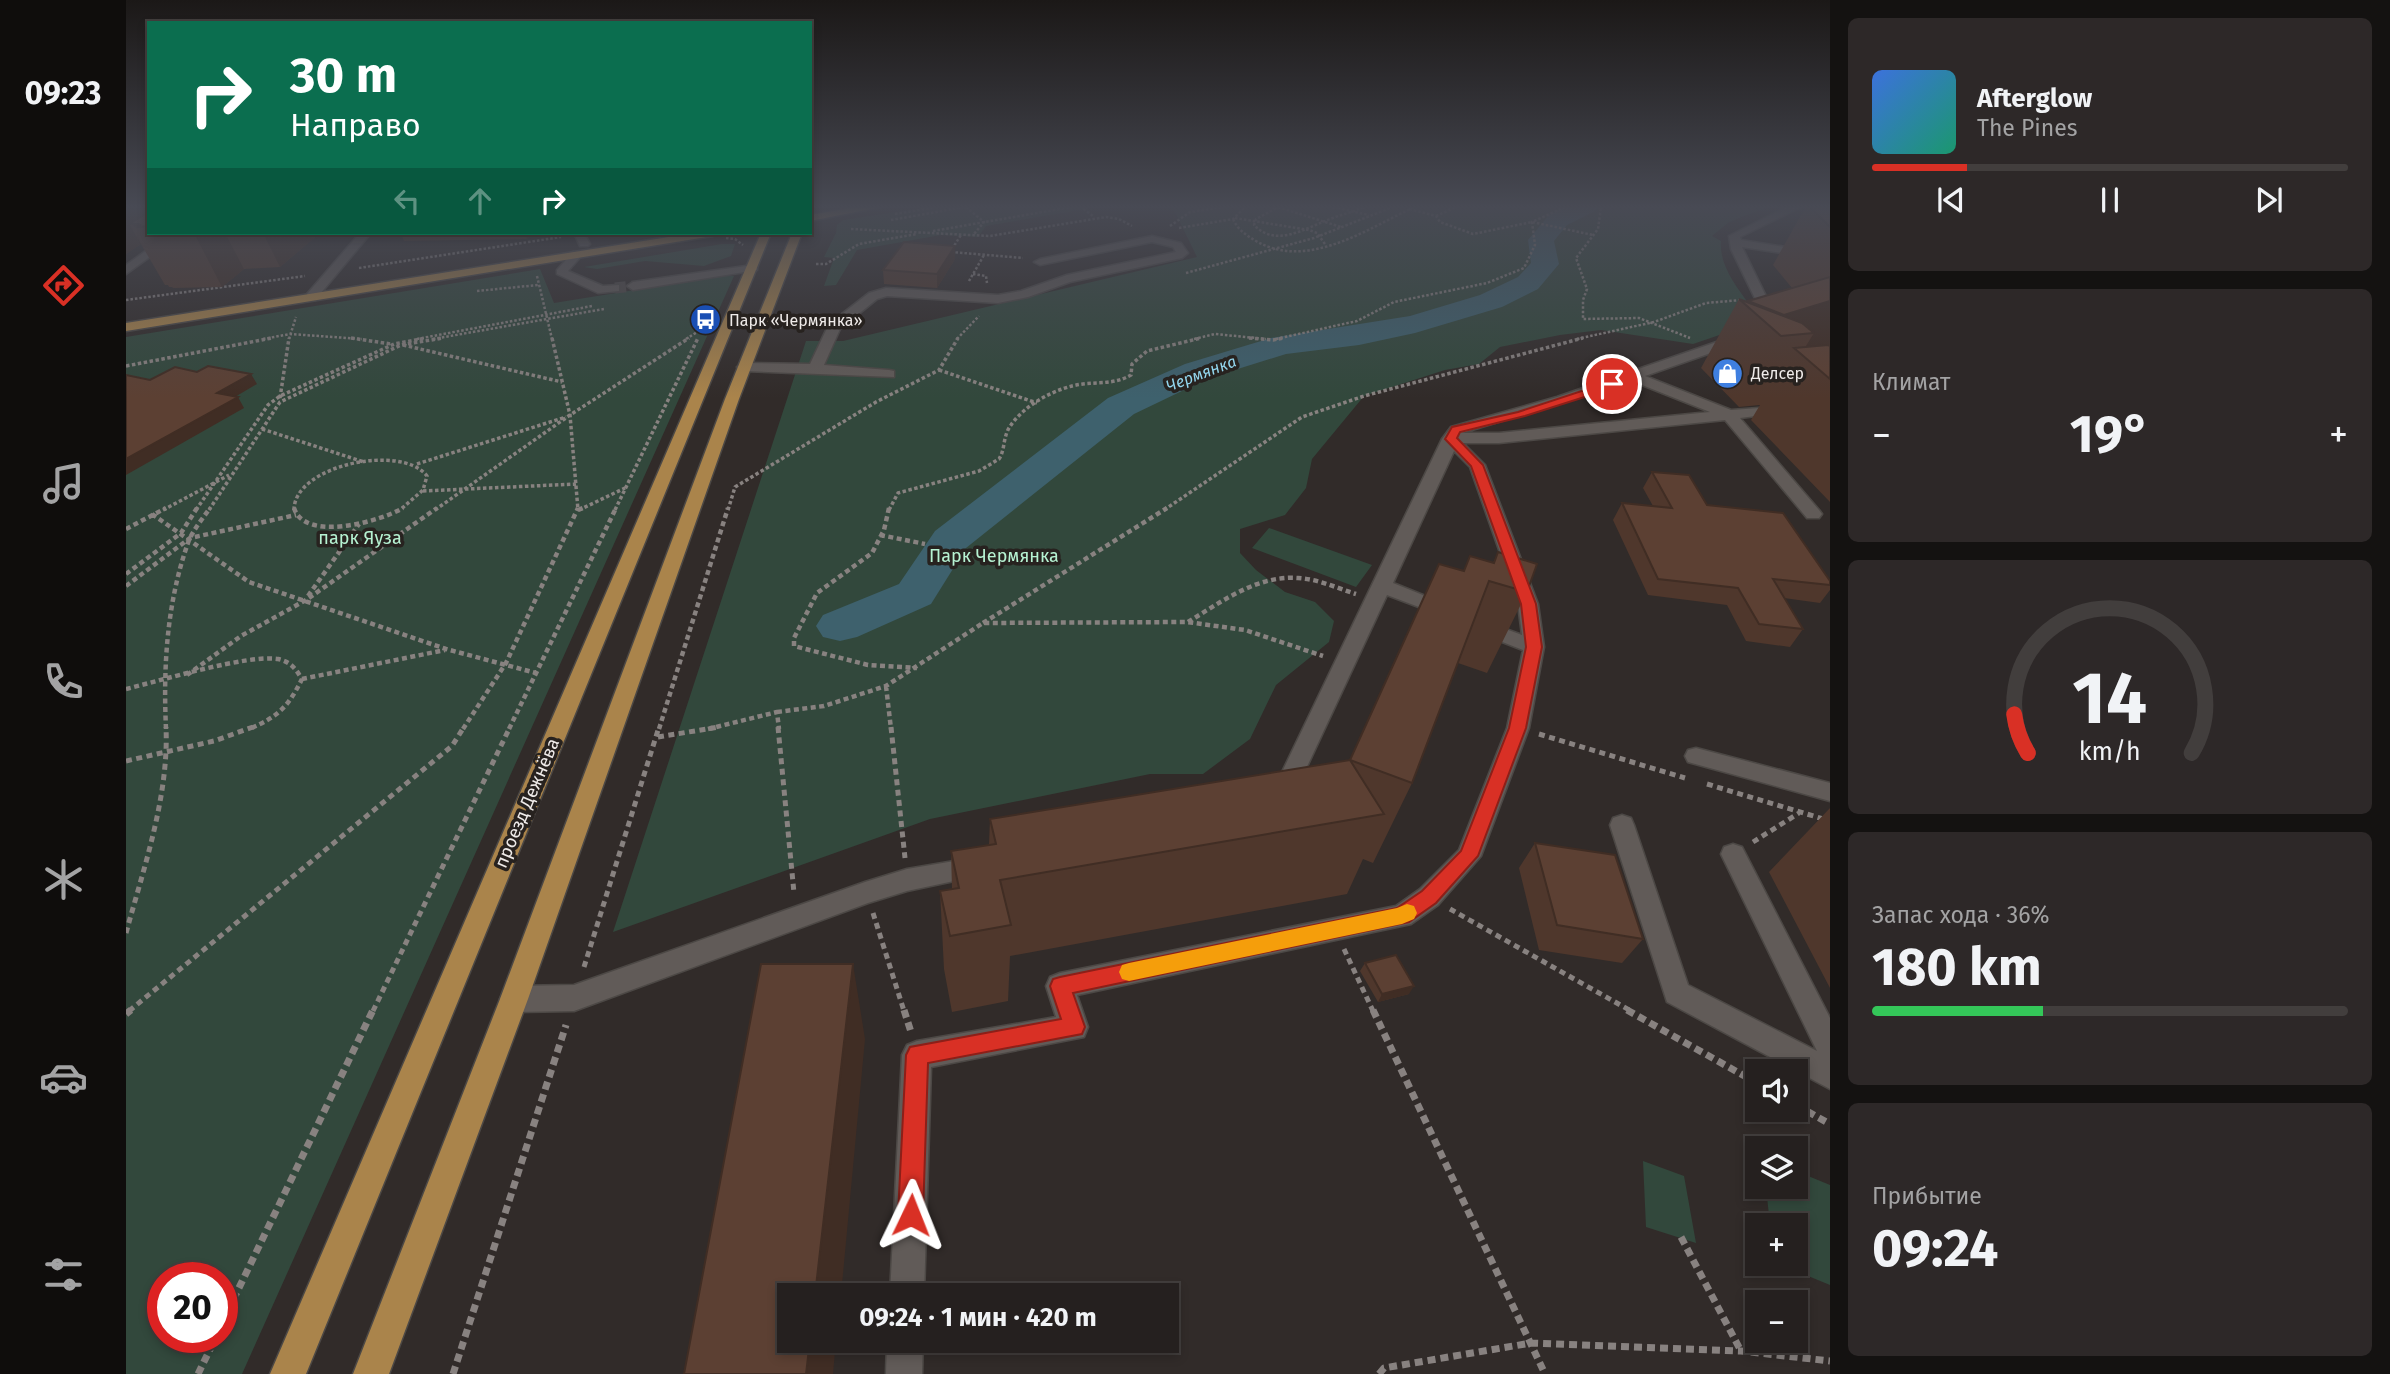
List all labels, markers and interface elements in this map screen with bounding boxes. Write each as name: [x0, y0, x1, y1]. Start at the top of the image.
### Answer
text: 30 m: [290, 46, 397, 105]
icon: right: [175, 49, 266, 140]
text: 09:23: [24, 74, 102, 112]
text: Afterglow: [1977, 83, 2092, 114]
text: Направо: [290, 106, 421, 144]
text: The Pines: [1977, 114, 2078, 142]
icon: previous: [1932, 181, 1970, 219]
icon: pause: [2091, 181, 2129, 219]
icon: next: [2250, 181, 2288, 219]
icon: left: [388, 182, 426, 220]
icon: ahead: [461, 182, 499, 220]
icon: right: [534, 182, 572, 220]
icon: directions: [39, 261, 88, 310]
bus stop icon: Парк «Чермянка»: [689, 303, 723, 337]
place label: Парк «Чермянка»: [729, 311, 863, 330]
water label: Чермянка: [1163, 351, 1239, 396]
pin: [1582, 354, 1642, 414]
shop icon: Делсер: [1711, 356, 1745, 390]
place label: Делсер: [1750, 364, 1804, 383]
icon: arrive: [1593, 365, 1631, 403]
text: Климат: [1872, 368, 1950, 396]
text: 19°: [2070, 403, 2150, 466]
text: −: [1872, 412, 1891, 458]
text: +: [2329, 412, 2348, 458]
icon: music: [39, 459, 88, 508]
park label: парк Яуза: [318, 527, 402, 549]
park label: Парк Чермянка: [929, 545, 1059, 567]
text: 14: [2073, 655, 2147, 742]
icon: phone: [39, 657, 88, 706]
street label: проезд Дежнёва: [490, 735, 564, 871]
text: km/h: [2079, 737, 2141, 767]
icon: climate: [39, 855, 88, 904]
text: Запас хода · 36%: [1872, 901, 2050, 929]
text: 180 km: [1872, 936, 2042, 999]
icon: car: [39, 1053, 88, 1102]
map controls: [1745, 1059, 1808, 1353]
button: sound: [1745, 1059, 1808, 1122]
button: layers: [1745, 1136, 1808, 1199]
position arrow: [874, 1178, 948, 1252]
text: Прибытие: [1872, 1182, 1982, 1210]
button: +: [1745, 1213, 1808, 1276]
text: 09:24: [1872, 1217, 1998, 1280]
icon: filters: [39, 1250, 88, 1299]
speed limit sign: 20: [147, 1262, 238, 1353]
button: −: [1745, 1290, 1808, 1353]
text: 09:24 · 1 мин · 420 m: [859, 1302, 1097, 1333]

